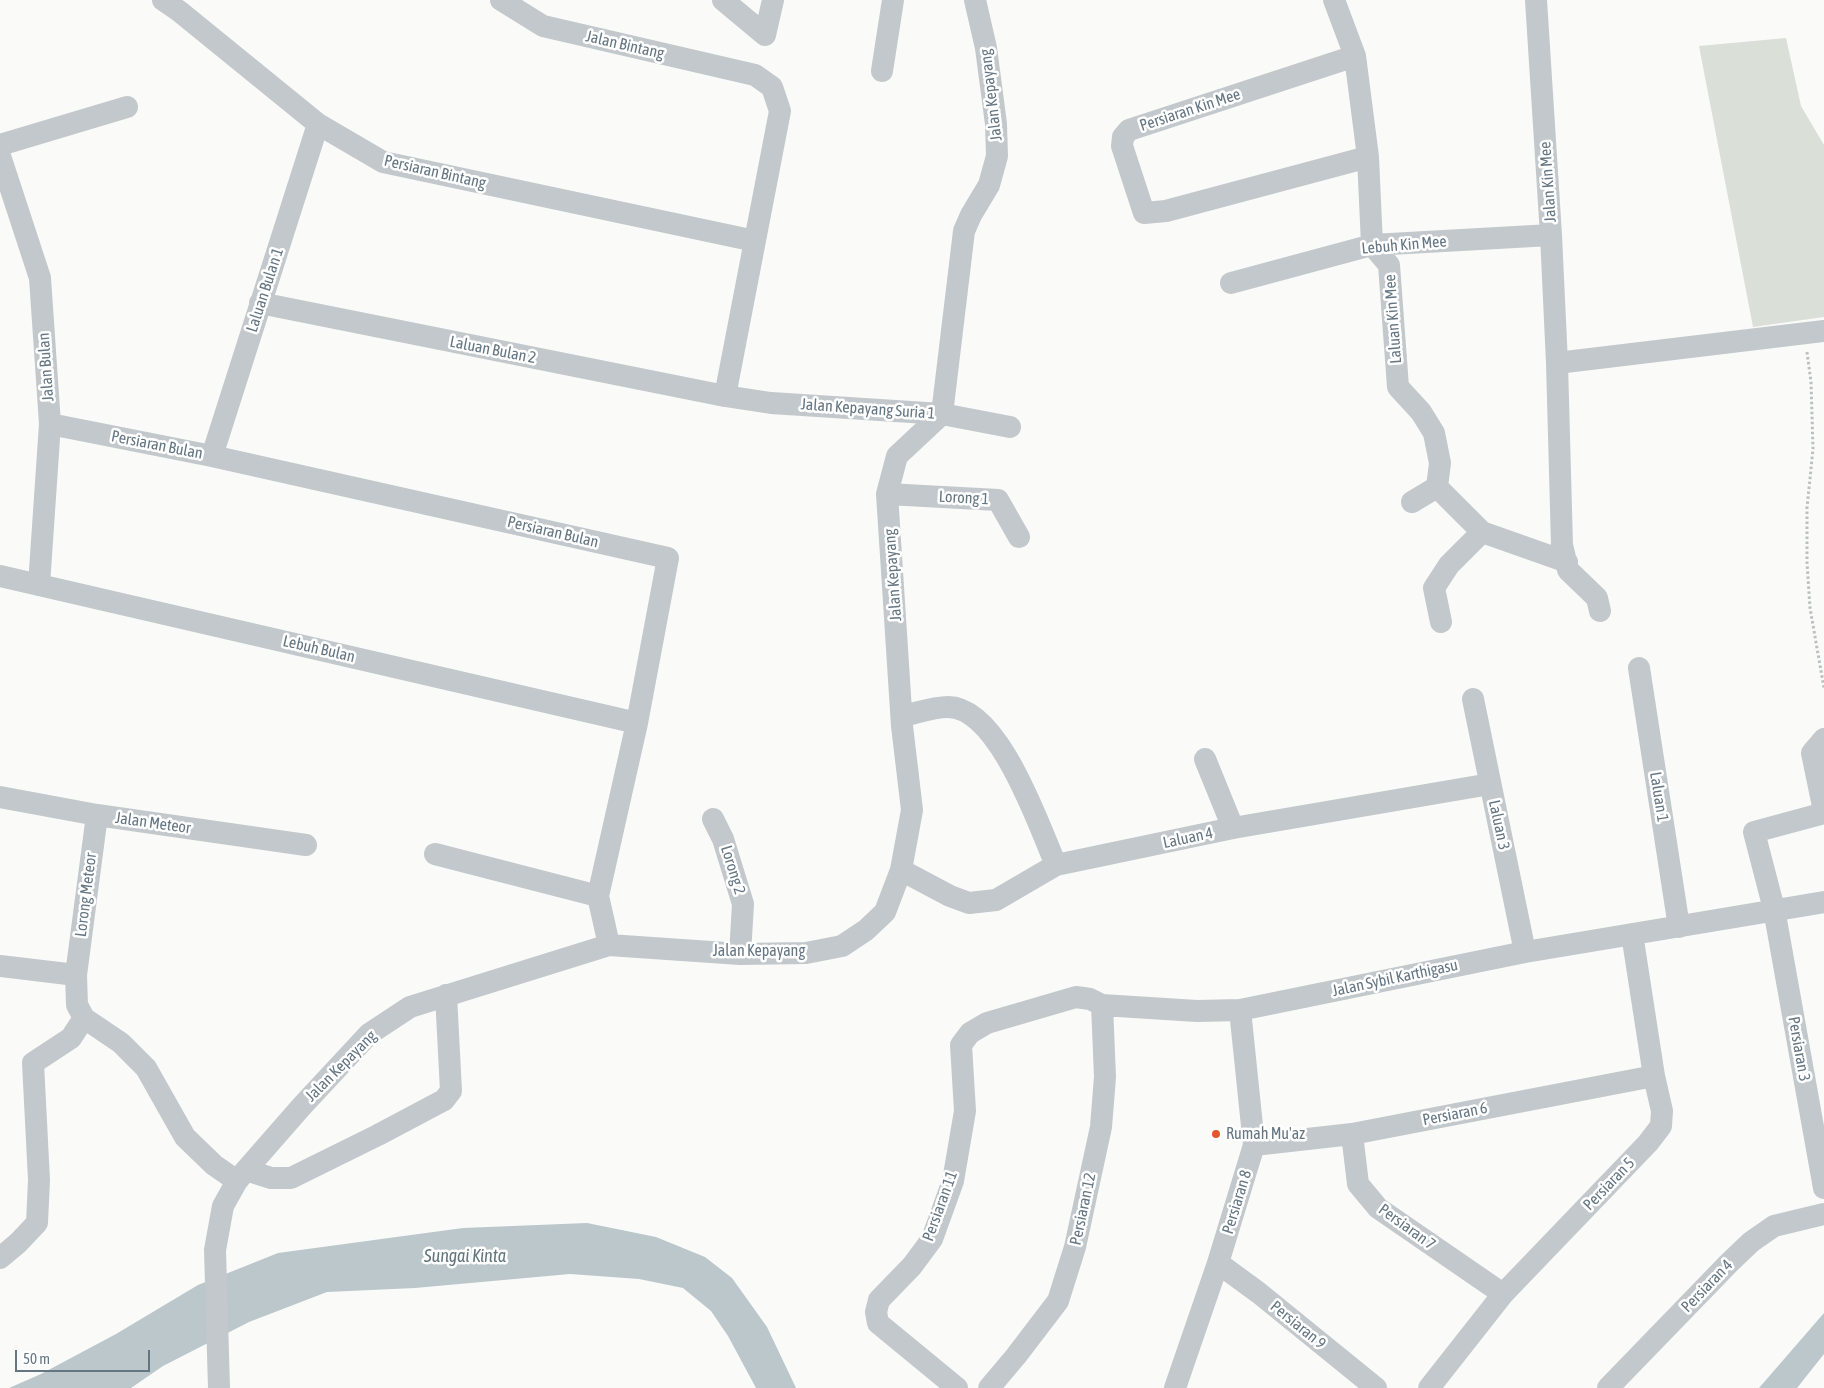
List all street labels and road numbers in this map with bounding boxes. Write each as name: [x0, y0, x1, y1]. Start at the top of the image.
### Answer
street label: Jalan Bintang: [584, 27, 666, 63]
street label: Jalan Kepayang: [976, 48, 1006, 142]
street label: Persiaran Kin Mee: [1137, 85, 1243, 135]
street label: Jalan Kin Mee: [1536, 141, 1560, 223]
street label: Persiaran Bintang: [382, 151, 488, 193]
street label: Lebuh Kin Mee: [1361, 232, 1447, 258]
street label: Laluan Bulan 1: [242, 245, 288, 335]
street label: Laluan Kin Mee: [1380, 274, 1406, 364]
street label: Jalan Bulan: [34, 332, 58, 402]
street label: Laluan Bulan 2: [448, 332, 538, 368]
street label: Jalan Kepayang Suria 1: [800, 395, 936, 423]
street label: Persiaran Bulan: [110, 427, 204, 463]
street label: Lorong 1: [938, 487, 990, 509]
street label: Persiaran Bulan: [506, 512, 600, 552]
street label: Jalan Kepayang: [880, 528, 906, 622]
street label: Lebuh Bulan: [281, 631, 357, 667]
street label: Laluan 1: [1646, 771, 1672, 823]
street label: Laluan 3: [1484, 798, 1514, 852]
street label: Jalan Meteor: [114, 808, 192, 838]
street label: Laluan 4: [1161, 823, 1215, 853]
street label: Lorong 2: [716, 843, 750, 897]
street label: Lorong Meteor: [71, 852, 101, 938]
street label: Jalan Kepayang: [713, 941, 805, 961]
street label: Jalan Sybil Karthigasu: [1330, 955, 1460, 1001]
street label: Persiaran 3: [1784, 1015, 1814, 1083]
street label: Jalan Kepayang: [302, 1027, 380, 1105]
street label: Persiaran 6: [1421, 1098, 1489, 1130]
street label: Persiaran 5: [1579, 1154, 1639, 1214]
street label: Persiaran 11: [918, 1168, 962, 1244]
street label: Persiaran 8: [1218, 1168, 1256, 1236]
street label: Persiaran 12: [1066, 1171, 1100, 1247]
street label: Persiaran 7: [1375, 1200, 1439, 1254]
street label: Persiaran 4: [1677, 1256, 1737, 1316]
street label: Persiaran 9: [1266, 1297, 1330, 1353]

